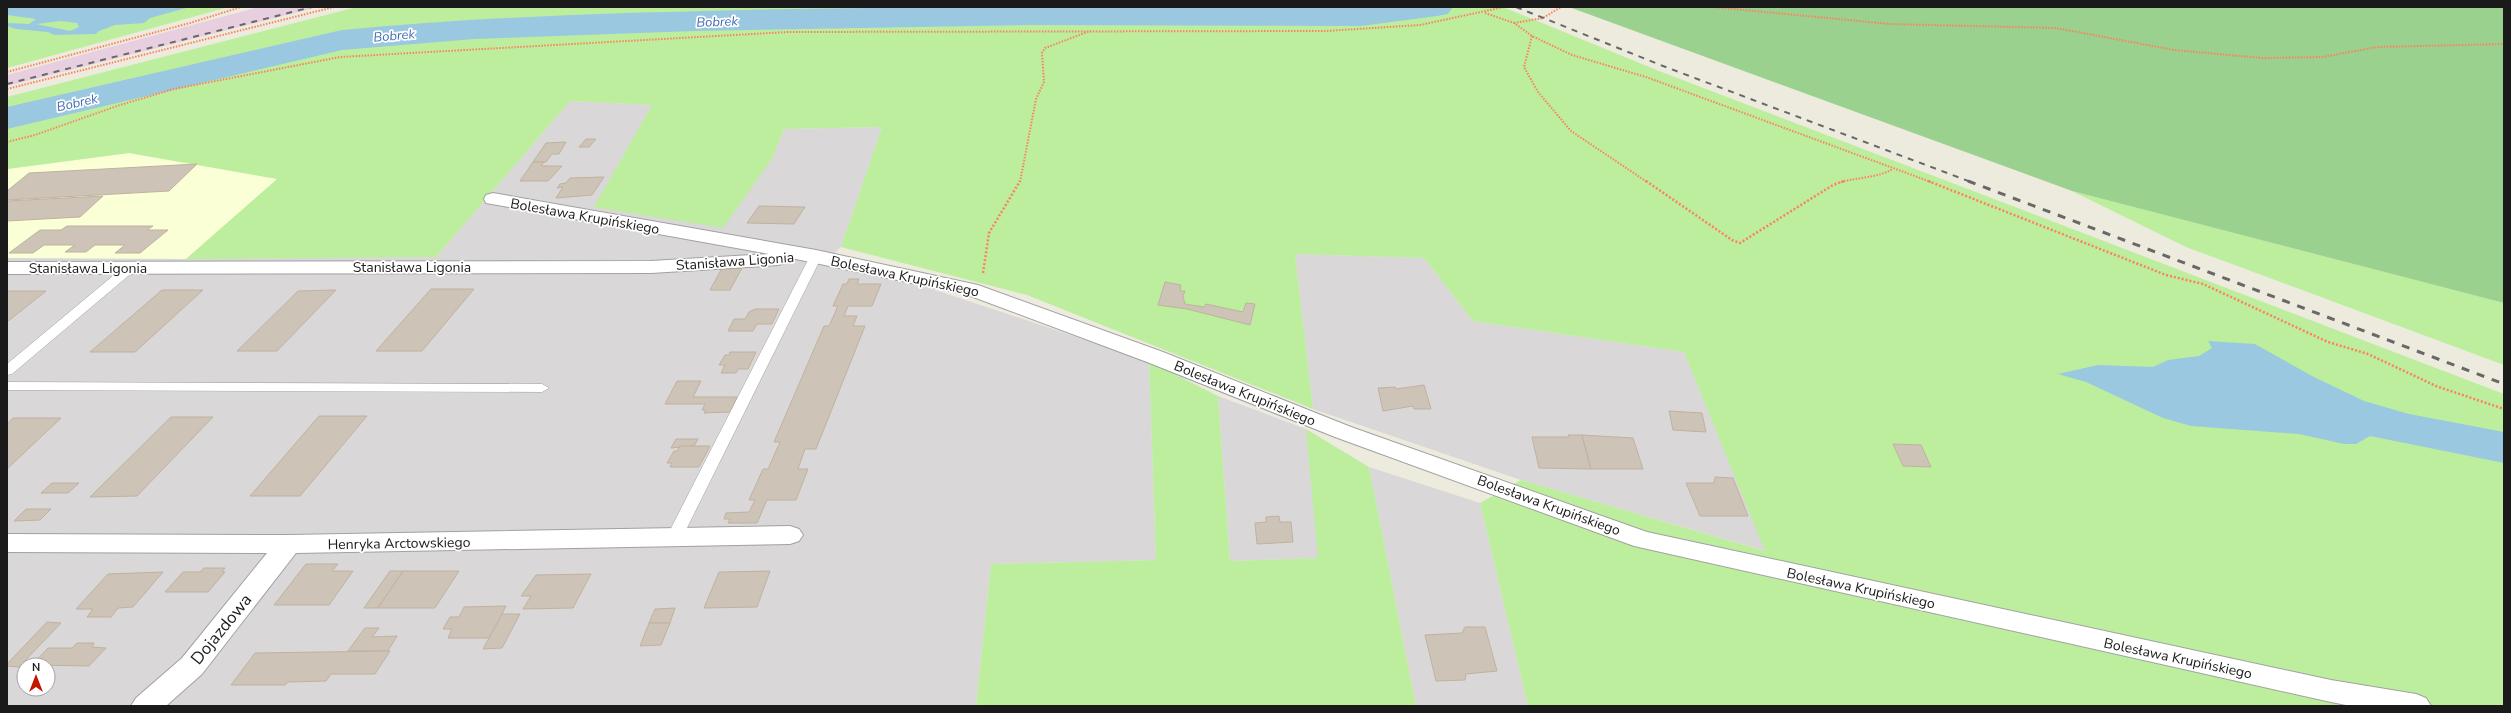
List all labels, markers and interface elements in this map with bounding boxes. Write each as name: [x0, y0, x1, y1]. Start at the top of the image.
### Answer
water label: Bobrek: [696, 12, 739, 32]
water label: Bobrek: [373, 25, 416, 47]
water label: Bobrek: [55, 89, 100, 116]
street label: Bolesława Krupińskiego: [509, 194, 661, 239]
street label: Stanisława Ligonia: [675, 248, 795, 275]
street label: Bolesława Krupińskiego: [829, 251, 981, 302]
street label: Stanisława Ligonia: [353, 258, 471, 277]
street label: Stanisława Ligonia: [29, 259, 147, 278]
street label: Bolesława Krupińskiego: [1171, 356, 1319, 431]
street label: Bolesława Krupińskiego: [1475, 471, 1623, 540]
street label: Henryka Arctowskiego: [327, 533, 471, 554]
street label: Bolesława Krupińskiego: [1785, 563, 1937, 614]
street label: Dojazdowa: [186, 589, 257, 670]
street label: Bolesława Krupińskiego: [2102, 633, 2254, 684]
north arrow: [16, 657, 56, 697]
text: N: [32, 660, 40, 675]

